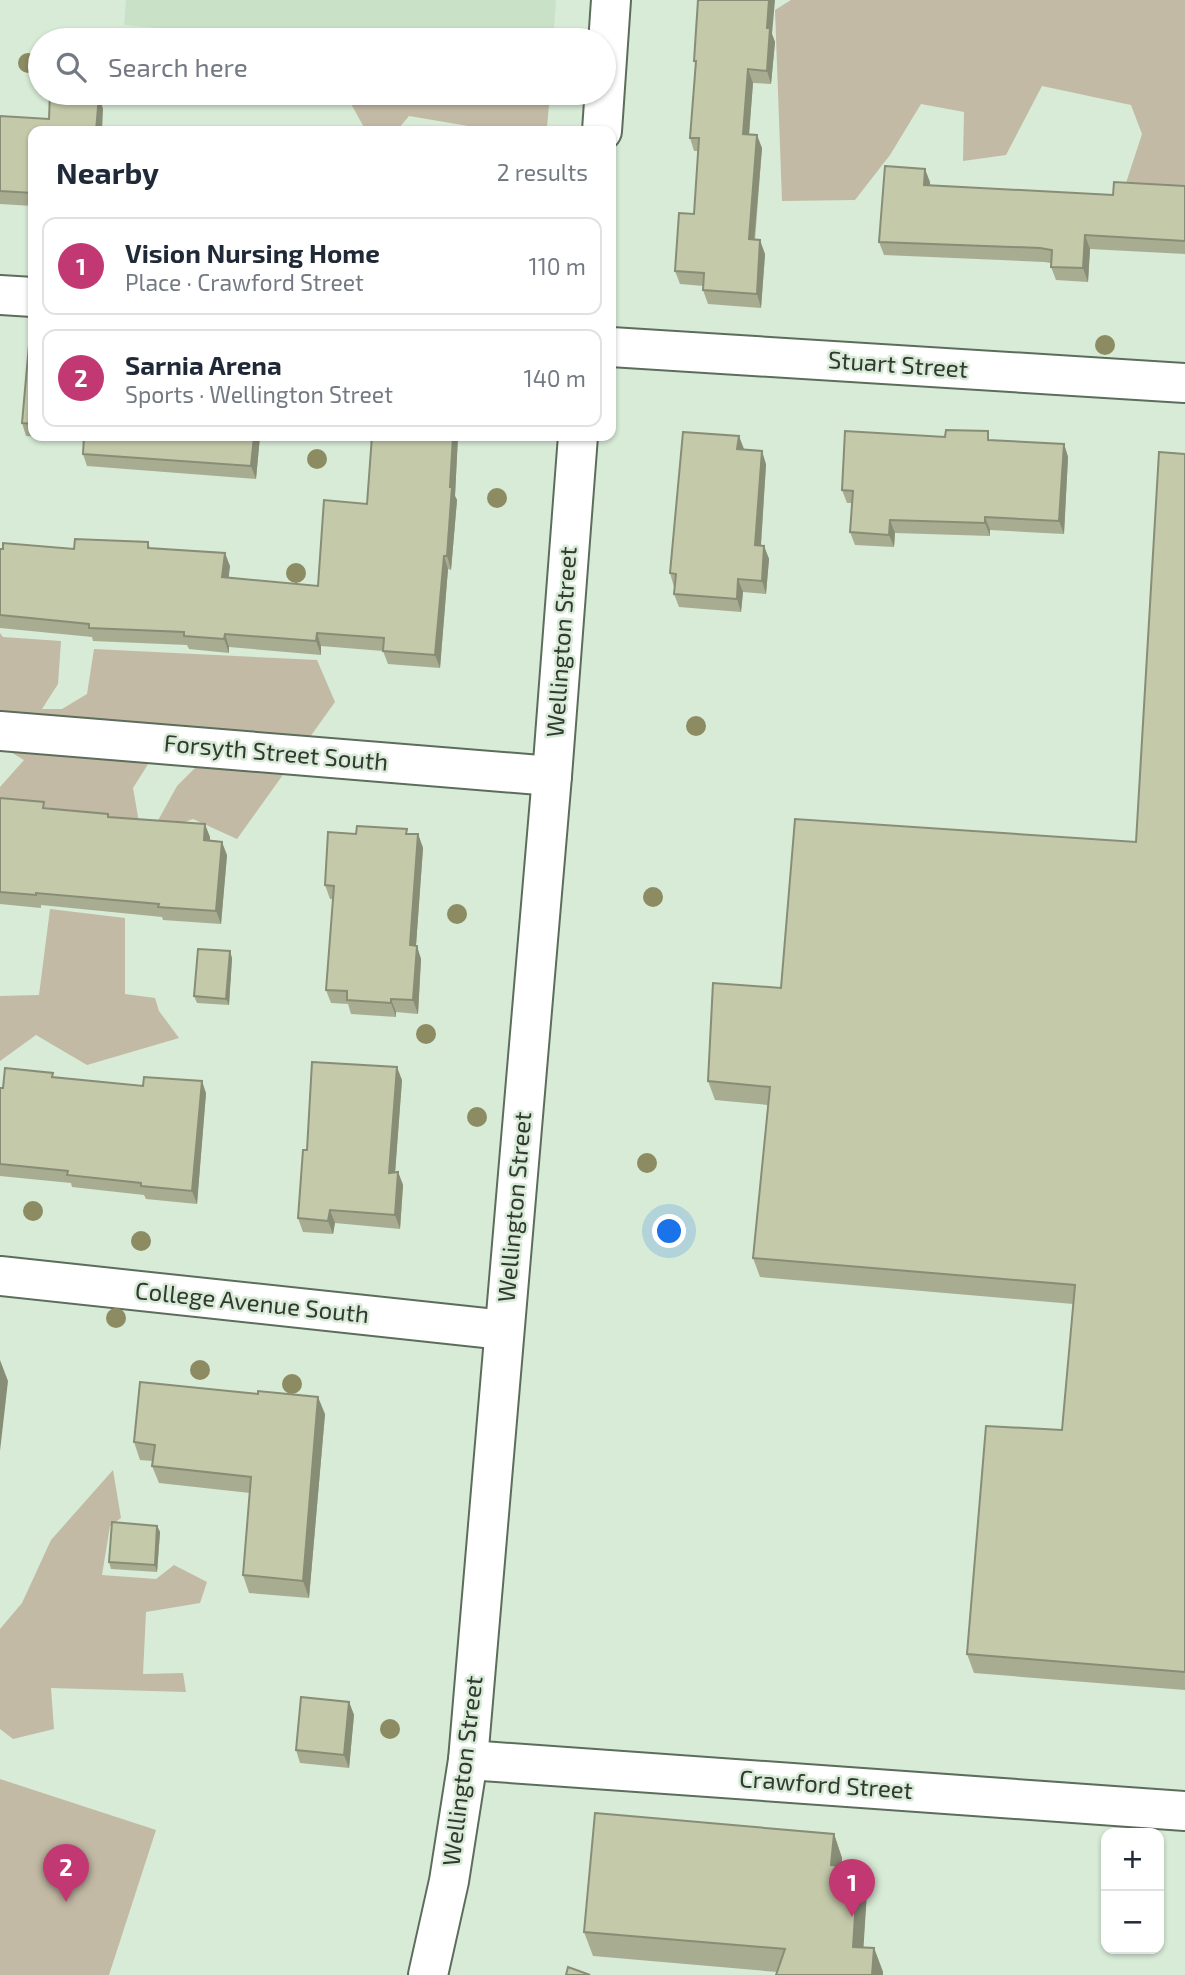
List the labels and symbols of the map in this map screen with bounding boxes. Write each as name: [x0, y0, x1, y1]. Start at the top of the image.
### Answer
street label: Stuart Street: [827, 344, 969, 383]
street label: Wellington Street: [539, 545, 582, 738]
street label: Forsyth Street South: [163, 727, 389, 776]
street label: Wellington Street: [491, 1110, 536, 1304]
your location: [652, 1214, 686, 1248]
street label: College Avenue South: [134, 1275, 371, 1328]
street label: Wellington Street: [435, 1674, 488, 1868]
street label: Crawford Street: [738, 1763, 914, 1804]
pin: 2: [43, 1844, 89, 1902]
pin: 1: [829, 1859, 875, 1917]

